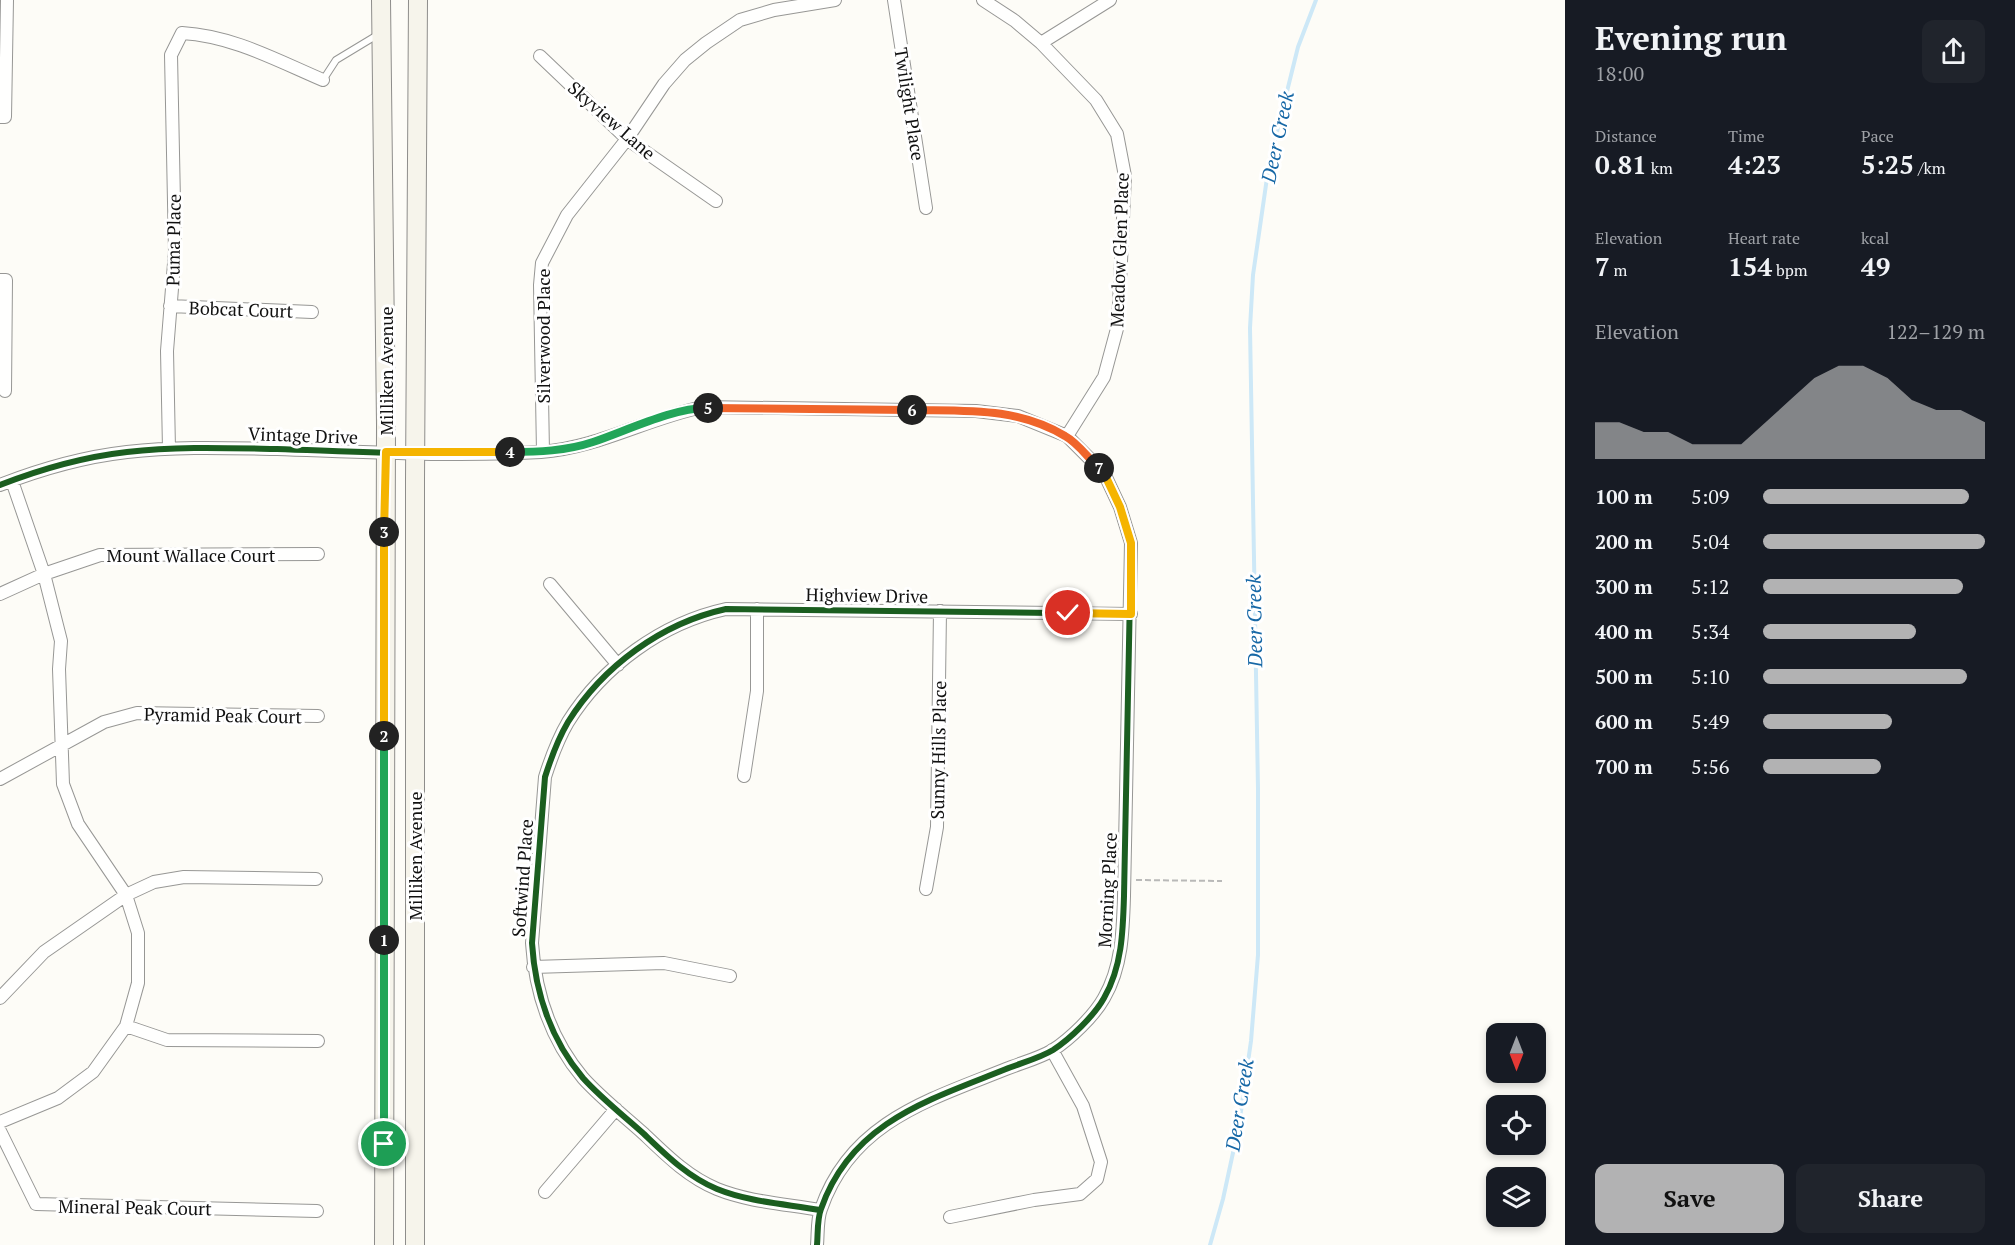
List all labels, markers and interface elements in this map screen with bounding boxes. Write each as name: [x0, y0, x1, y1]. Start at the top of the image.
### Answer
text: Evening run: [1595, 16, 1787, 59]
button: share: [1922, 20, 1985, 83]
street label: Twilight Place: [889, 46, 931, 162]
text: 18:00: [1595, 60, 1644, 87]
street label: Skyview Lane: [563, 75, 661, 165]
water label: Deer Creek: [1254, 88, 1300, 186]
text: Distance: [1595, 125, 1657, 147]
text: Time: [1728, 125, 1765, 147]
text: Pace: [1861, 125, 1894, 147]
text: 0.81: [1595, 147, 1647, 181]
text: 4:23: [1728, 147, 1781, 181]
text: 5:25: [1861, 147, 1914, 181]
text: km: [1647, 157, 1673, 179]
text: /km: [1914, 157, 1945, 179]
street label: Meadow Glen Place: [1104, 172, 1134, 328]
street label: Puma Place: [160, 194, 186, 286]
text: Elevation: [1595, 227, 1662, 249]
text: Heart rate: [1728, 227, 1800, 249]
text: kcal: [1861, 227, 1889, 249]
text: 7: [1595, 249, 1610, 283]
text: 154: [1728, 249, 1772, 283]
text: 49: [1861, 249, 1890, 283]
text: m: [1610, 259, 1627, 281]
text: bpm: [1772, 259, 1808, 281]
street label: Silverwood Place: [531, 269, 555, 403]
street label: Bobcat Court: [188, 295, 294, 323]
street label: Milliken Avenue: [374, 306, 398, 436]
text: Elevation: [1595, 318, 1679, 345]
text: 122–129 m: [1886, 318, 1985, 345]
pin: 5: [693, 393, 723, 423]
pin: 6: [897, 395, 927, 425]
text: 5: [703, 397, 713, 419]
text: 6: [907, 399, 917, 421]
street label: Vintage Drive: [248, 421, 358, 449]
pin: 4: [495, 437, 525, 467]
text: 4: [505, 441, 515, 463]
pin: 7: [1084, 453, 1114, 483]
text: 7: [1094, 457, 1104, 479]
text: 100 m: [1595, 483, 1653, 510]
text: 5:09: [1691, 483, 1730, 510]
pin: 3: [369, 517, 399, 547]
text: 3: [379, 521, 389, 543]
text: 200 m: [1595, 528, 1653, 555]
text: 5:04: [1691, 528, 1730, 555]
street label: Mount Wallace Court: [107, 543, 276, 567]
text: 300 m: [1595, 573, 1653, 600]
text: 5:12: [1691, 573, 1730, 600]
water label: Deer Creek: [1240, 574, 1268, 669]
street label: Highview Drive: [806, 582, 928, 608]
pin: [1042, 587, 1093, 638]
icon: check: [1051, 596, 1084, 629]
text: 400 m: [1595, 618, 1653, 645]
text: 5:34: [1691, 618, 1730, 645]
text: 500 m: [1595, 663, 1653, 690]
text: 5:10: [1691, 663, 1730, 690]
street label: Sunny Hills Place: [925, 680, 951, 820]
street label: Pyramid Peak Court: [144, 702, 303, 728]
text: 600 m: [1595, 708, 1653, 735]
text: 5:49: [1691, 708, 1730, 735]
pin: 2: [369, 721, 399, 751]
text: 2: [379, 725, 389, 747]
text: 700 m: [1595, 753, 1653, 780]
text: 5:56: [1691, 753, 1730, 780]
street label: Milliken Avenue: [403, 791, 427, 921]
street label: Softwind Place: [506, 818, 538, 938]
street label: Morning Place: [1092, 832, 1122, 948]
pin: 1: [369, 925, 399, 955]
text: 1: [379, 929, 389, 951]
north arrow: [1486, 1023, 1546, 1083]
map controls: [1486, 1023, 1546, 1227]
water label: Deer Creek: [1218, 1057, 1260, 1154]
button: locate: [1486, 1095, 1546, 1155]
pin: [358, 1118, 409, 1169]
icon: arrive: [367, 1127, 400, 1160]
button: Save: [1595, 1164, 1784, 1233]
button: Share: [1796, 1164, 1985, 1233]
button: layers: [1486, 1167, 1546, 1227]
street label: Mineral Peak Court: [58, 1194, 212, 1220]

